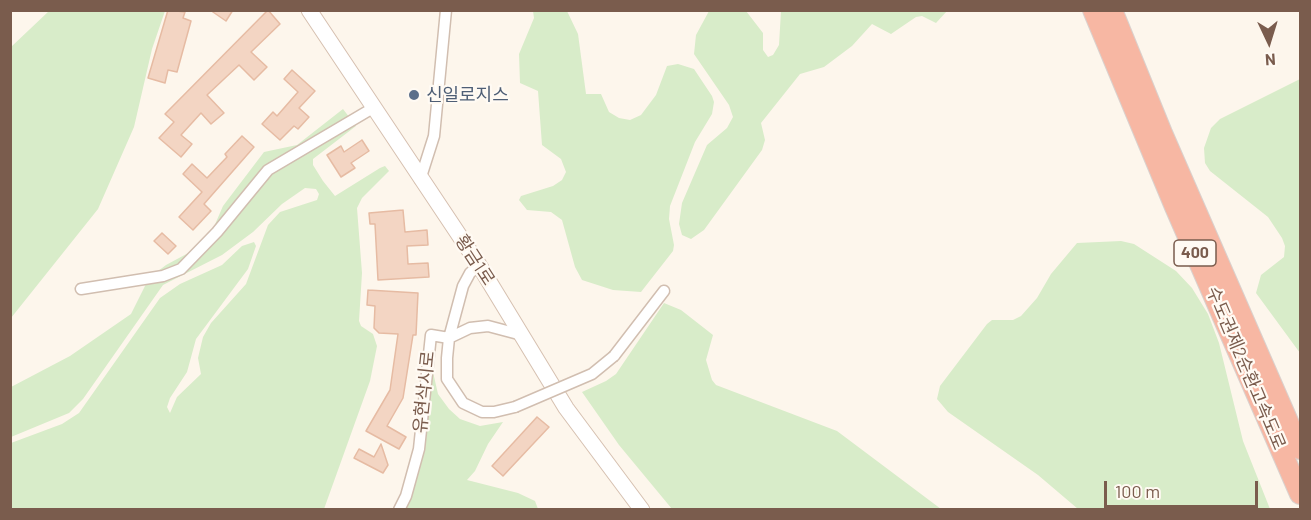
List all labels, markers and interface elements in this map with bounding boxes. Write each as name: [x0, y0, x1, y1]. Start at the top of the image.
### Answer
north arrow: [1239, 12, 1299, 72]
text: N: [1264, 51, 1276, 70]
place label: 신일로지스: [426, 84, 509, 106]
marker: 신일로지스: [407, 88, 421, 102]
street label: 황금1로: [451, 231, 499, 289]
road number: 400: [1174, 240, 1216, 266]
street label: 수도권제2순환고속도로: [1202, 283, 1290, 453]
street label: 유현삭시로: [409, 350, 439, 434]
scale bar: [1107, 469, 1262, 507]
text: 100 m: [1115, 480, 1160, 502]

